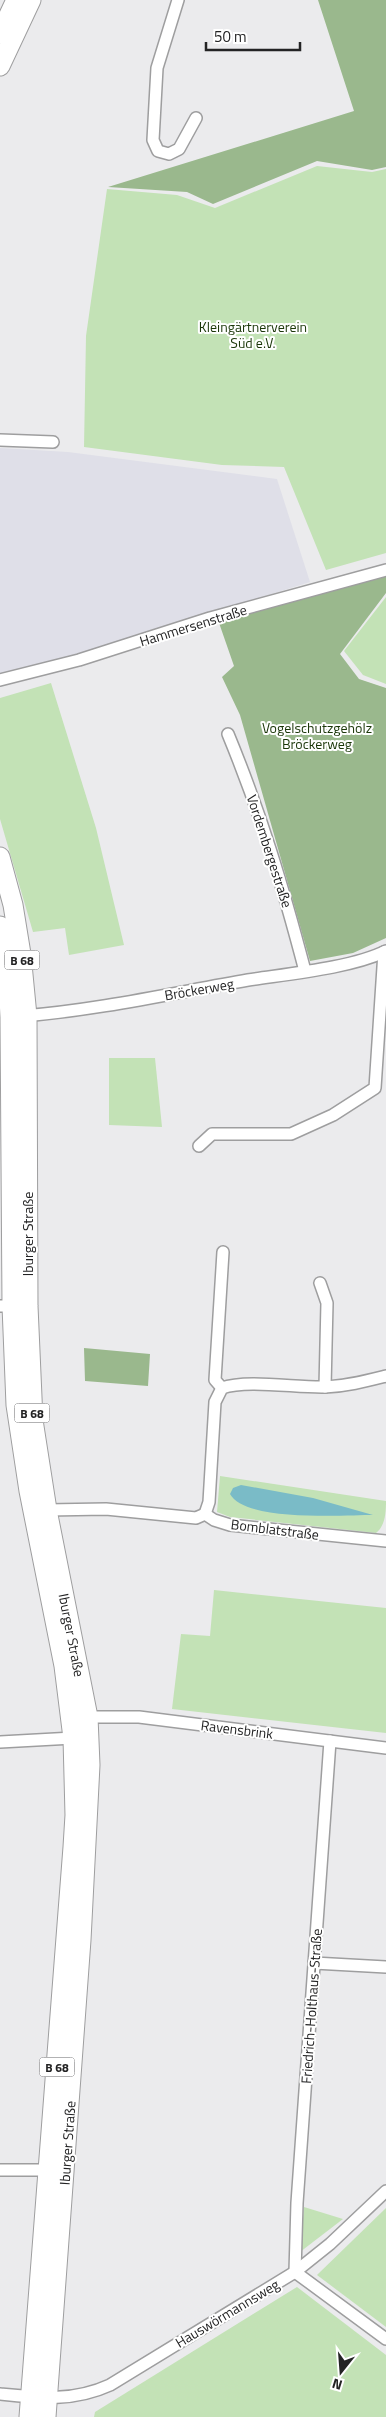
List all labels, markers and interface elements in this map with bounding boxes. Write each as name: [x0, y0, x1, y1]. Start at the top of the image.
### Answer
scale bar: [206, 20, 300, 52]
text: 50 m: [214, 25, 247, 48]
park label: Kleingärtnerverein Süd e.V.: [199, 316, 307, 353]
street label: Hammersenstraße: [137, 599, 249, 651]
park label: Vogelschutzgehölz Bröckerweg: [262, 717, 372, 754]
street label: Vordembergestraße: [242, 792, 298, 910]
road number: B 68: [5, 950, 40, 970]
street label: Bröckerweg: [163, 973, 235, 1005]
street label: Iburger Straße: [17, 1192, 38, 1276]
road number: B 68: [15, 1404, 50, 1422]
street label: Bomblatstraße: [230, 1513, 320, 1545]
street label: Iburger Straße: [54, 1592, 90, 1678]
street label: Ravensbrink: [200, 1714, 275, 1744]
street label: Friedrich-Holthaus-Straße: [295, 1928, 327, 2084]
road number: B 68: [40, 2058, 74, 2076]
street label: Iburger Straße: [54, 2100, 80, 2186]
street label: Hauswörmannsweg: [171, 2274, 283, 2352]
north arrow: [316, 2347, 366, 2397]
text: N: [329, 2373, 345, 2396]

